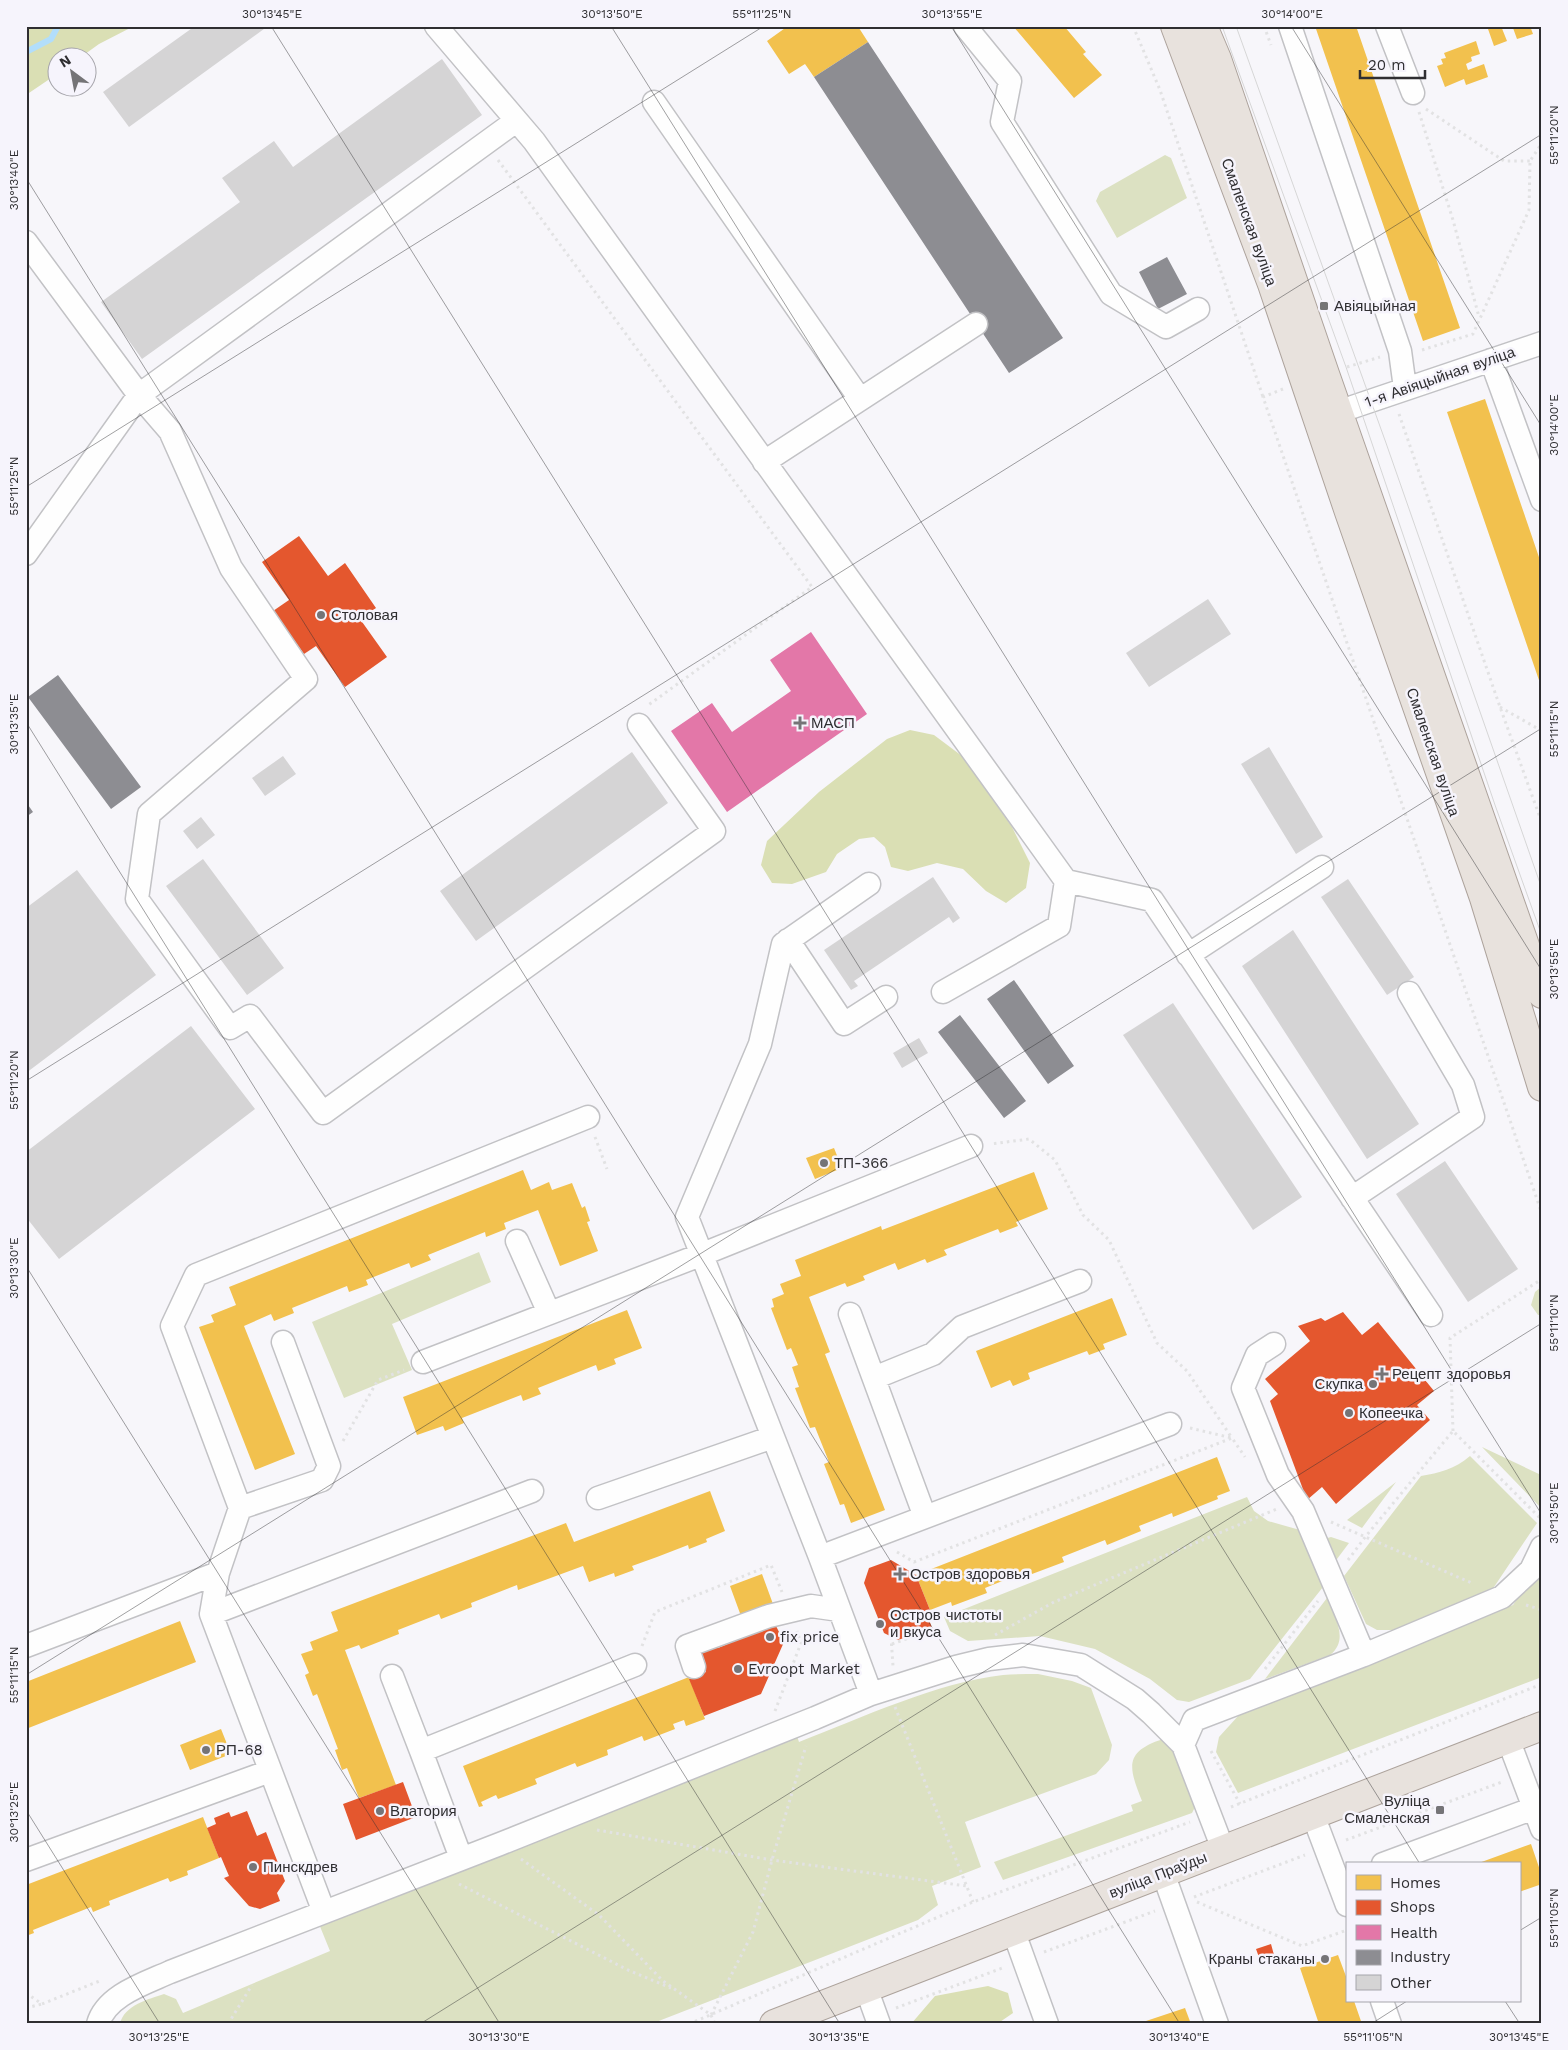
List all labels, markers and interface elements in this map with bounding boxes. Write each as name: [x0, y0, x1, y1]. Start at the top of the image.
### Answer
text: 30°13'45"E: [242, 7, 302, 21]
text: 30°13'50"E: [581, 7, 643, 21]
text: 55°11'25"N: [732, 7, 792, 21]
text: 30°13'55"E: [922, 7, 983, 21]
text: 30°14'00"E: [1261, 7, 1323, 21]
north arrow: [48, 48, 98, 98]
scale bar: [1360, 48, 1426, 80]
text: N: [56, 51, 74, 71]
text: 20 m: [1368, 56, 1406, 74]
text: 55°11'20"N: [1547, 105, 1561, 165]
text: 30°13'40"E: [7, 149, 21, 210]
street label: Смаленская вуліца: [1218, 156, 1281, 289]
place label: Авіяцыйная: [1334, 297, 1416, 315]
marker: Авіяцыйная: [1318, 300, 1330, 312]
street label: 1-я Авіяцыйная вуліца: [1363, 343, 1518, 411]
text: 30°14'00"E: [1547, 394, 1561, 456]
text: 55°11'25"N: [7, 456, 21, 516]
place label: Столовая: [331, 606, 398, 624]
marker: Столовая: [315, 609, 327, 621]
street label: Смаленская вуліца: [1403, 685, 1464, 819]
text: 30°13'35"E: [7, 693, 21, 754]
text: 55°11'15"N: [1547, 701, 1561, 757]
place label: МАСП: [811, 714, 855, 732]
marker: МАСП: [793, 716, 807, 730]
text: 30°13'55"E: [1547, 938, 1561, 999]
text: 55°11'20"N: [7, 1050, 21, 1110]
place label: ТП-366: [834, 1154, 888, 1172]
marker: ТП-366: [818, 1157, 830, 1169]
text: 30°13'30"E: [7, 1237, 21, 1299]
text: 55°11'10"N: [1547, 1294, 1561, 1352]
place label: Рецепт здоровья: [1392, 1365, 1511, 1383]
marker: Рецепт здоровья: [1376, 1368, 1388, 1380]
place label: Скупка: [1315, 1375, 1364, 1393]
marker: Скупка: [1367, 1378, 1379, 1390]
place label: Копеечка: [1359, 1404, 1424, 1422]
marker: Копеечка: [1343, 1407, 1355, 1419]
text: 30°13'50"E: [1547, 1482, 1561, 1544]
place label: Остров здоровья: [910, 1565, 1030, 1583]
marker: Остров здоровья: [894, 1568, 906, 1580]
place label: Остров чистоты и вкуса: [890, 1606, 1002, 1641]
marker: Остров чистоты и вкуса: [874, 1618, 886, 1630]
place label: fix price: [780, 1628, 839, 1646]
marker: fix price: [764, 1631, 776, 1643]
text: 55°11'15"N: [7, 1647, 21, 1703]
place label: Evroopt Market: [748, 1660, 860, 1678]
marker: Evroopt Market: [732, 1663, 744, 1675]
place label: РП-68: [216, 1741, 263, 1759]
marker: РП-68: [200, 1744, 212, 1756]
text: 30°13'25"E: [7, 1781, 21, 1842]
place label: Вуліца Смаленская: [1344, 1792, 1431, 1827]
place label: Влатория: [390, 1802, 457, 1820]
marker: Вуліца Смаленская: [1434, 1804, 1446, 1816]
marker: Влатория: [374, 1805, 386, 1817]
street label: вуліца Праўды: [1106, 1848, 1210, 1902]
place label: Пинскдрев: [263, 1858, 338, 1876]
marker: Пинскдрев: [247, 1861, 259, 1873]
legend: [1346, 1862, 1520, 2002]
text: Homes: [1390, 1874, 1441, 1892]
text: 55°11'05"N: [1547, 1888, 1561, 1948]
text: Shops: [1390, 1898, 1435, 1916]
text: Health: [1390, 1924, 1438, 1942]
text: Industry: [1390, 1948, 1451, 1966]
place label: Краны стаканы: [1209, 1950, 1315, 1968]
marker: Краны стаканы: [1319, 1953, 1331, 1965]
text: Other: [1390, 1974, 1432, 1992]
text: 30°13'25"E: [129, 2030, 190, 2044]
text: 30°13'30"E: [468, 2030, 530, 2044]
text: 30°13'35"E: [809, 2030, 870, 2044]
text: 30°13'40"E: [1149, 2030, 1210, 2044]
text: 55°11'05"N: [1343, 2030, 1403, 2044]
text: 30°13'45"E: [1489, 2030, 1549, 2044]

